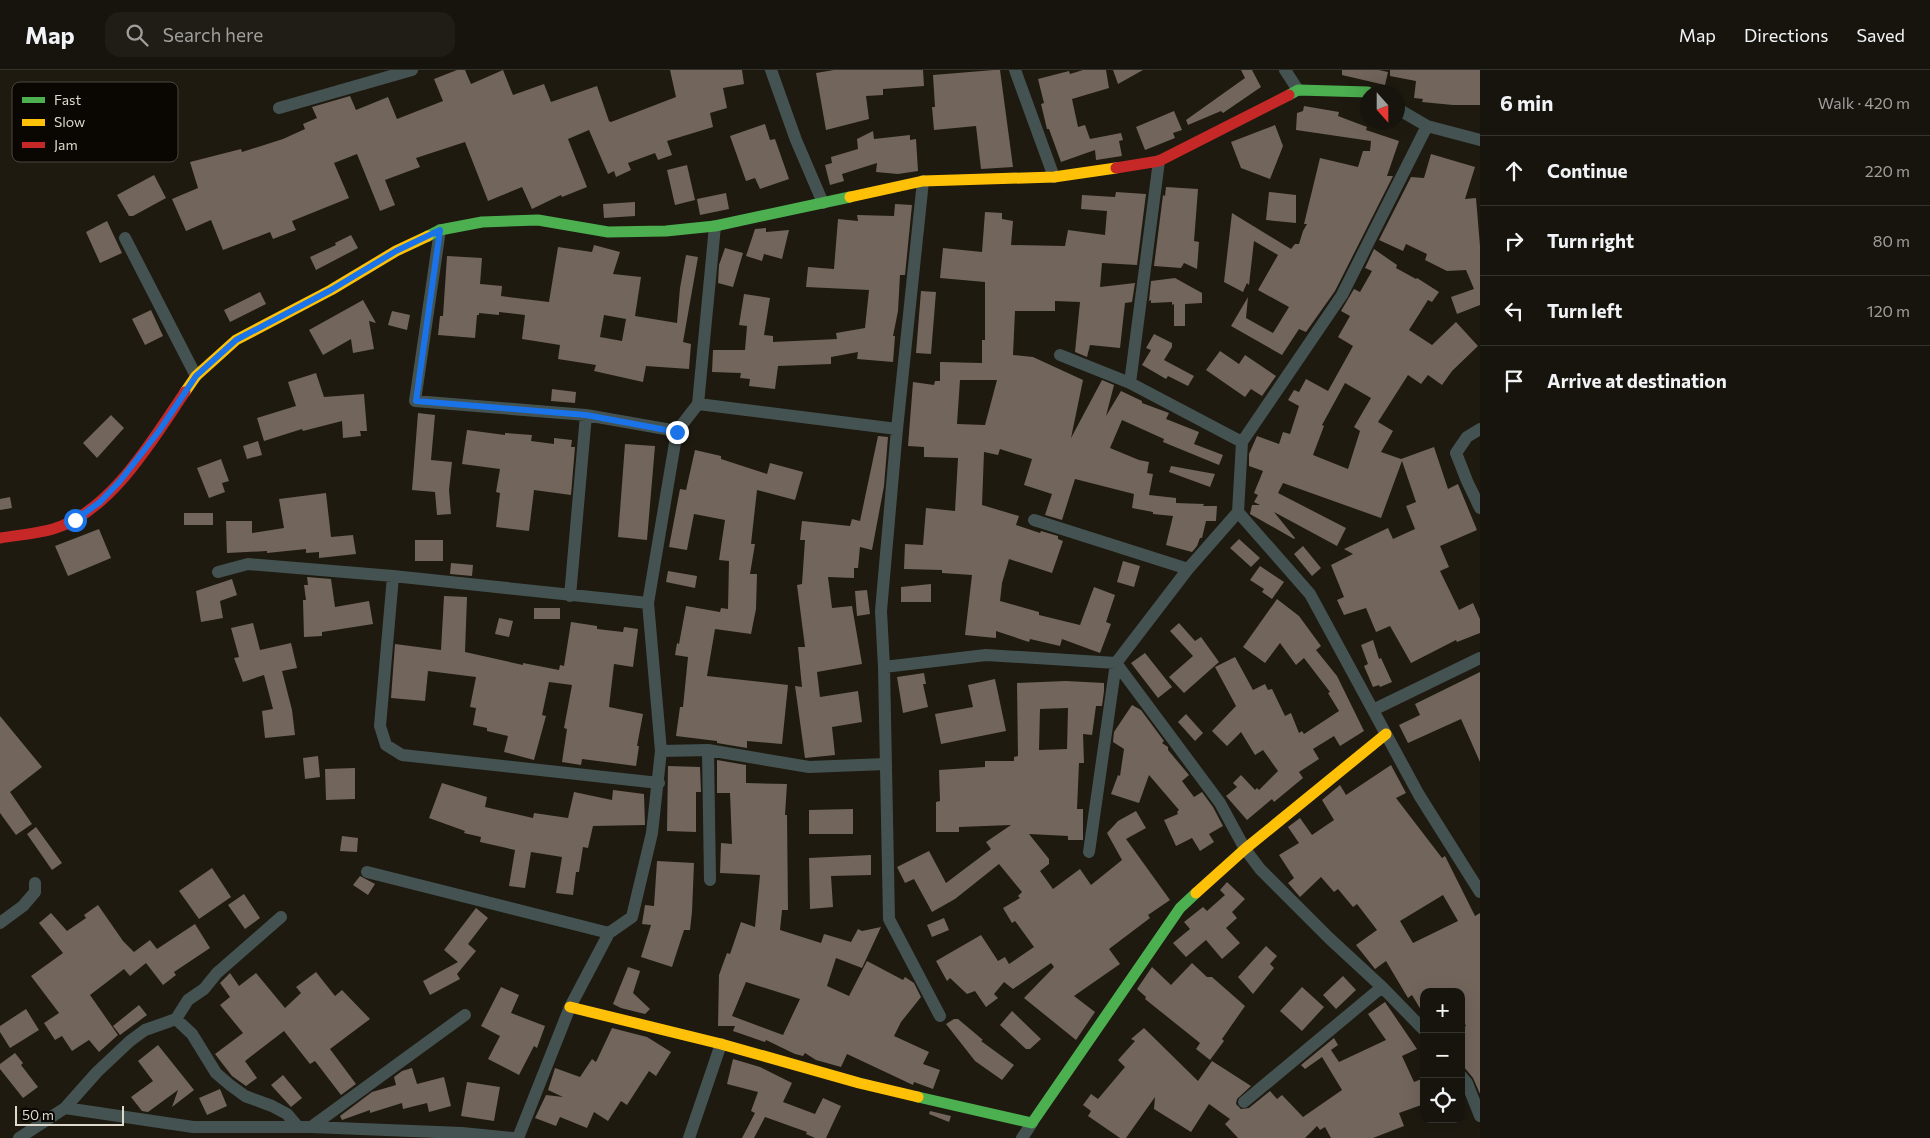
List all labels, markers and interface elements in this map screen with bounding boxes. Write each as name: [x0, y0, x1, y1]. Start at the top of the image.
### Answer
search box: [105, 12, 455, 57]
text: Map: [25, 20, 75, 49]
icon: search: [123, 21, 151, 49]
text: Search here: [163, 23, 263, 46]
text: Map: [1679, 24, 1716, 46]
text: Directions: [1744, 24, 1828, 46]
text: Saved: [1856, 24, 1905, 46]
legend: [12, 82, 178, 162]
north arrow: [1360, 85, 1405, 130]
text: 6 min: [1500, 90, 1553, 115]
text: Fast: [54, 91, 81, 108]
text: Walk · 420 m: [1818, 93, 1910, 112]
text: Slow: [54, 113, 85, 130]
text: Jam: [54, 136, 78, 153]
icon: ahead: [1500, 157, 1528, 185]
text: Continue: [1547, 159, 1627, 182]
text: 220 m: [1865, 161, 1910, 180]
icon: right: [1500, 227, 1528, 255]
text: Turn right: [1547, 229, 1634, 252]
text: 80 m: [1873, 231, 1910, 250]
icon: left: [1500, 297, 1528, 325]
text: Turn left: [1547, 299, 1622, 322]
text: 120 m: [1867, 301, 1910, 320]
icon: arrive: [1500, 367, 1528, 395]
text: Arrive at destination: [1547, 369, 1727, 392]
route end: [666, 421, 689, 444]
route start: [64, 509, 87, 532]
map controls: [1420, 988, 1465, 1123]
button: +: [1420, 988, 1465, 1033]
button: −: [1420, 1033, 1465, 1078]
button: locate: [1420, 1078, 1465, 1123]
scale bar: [15, 1103, 124, 1126]
text: 50 m: [22, 1106, 54, 1123]

